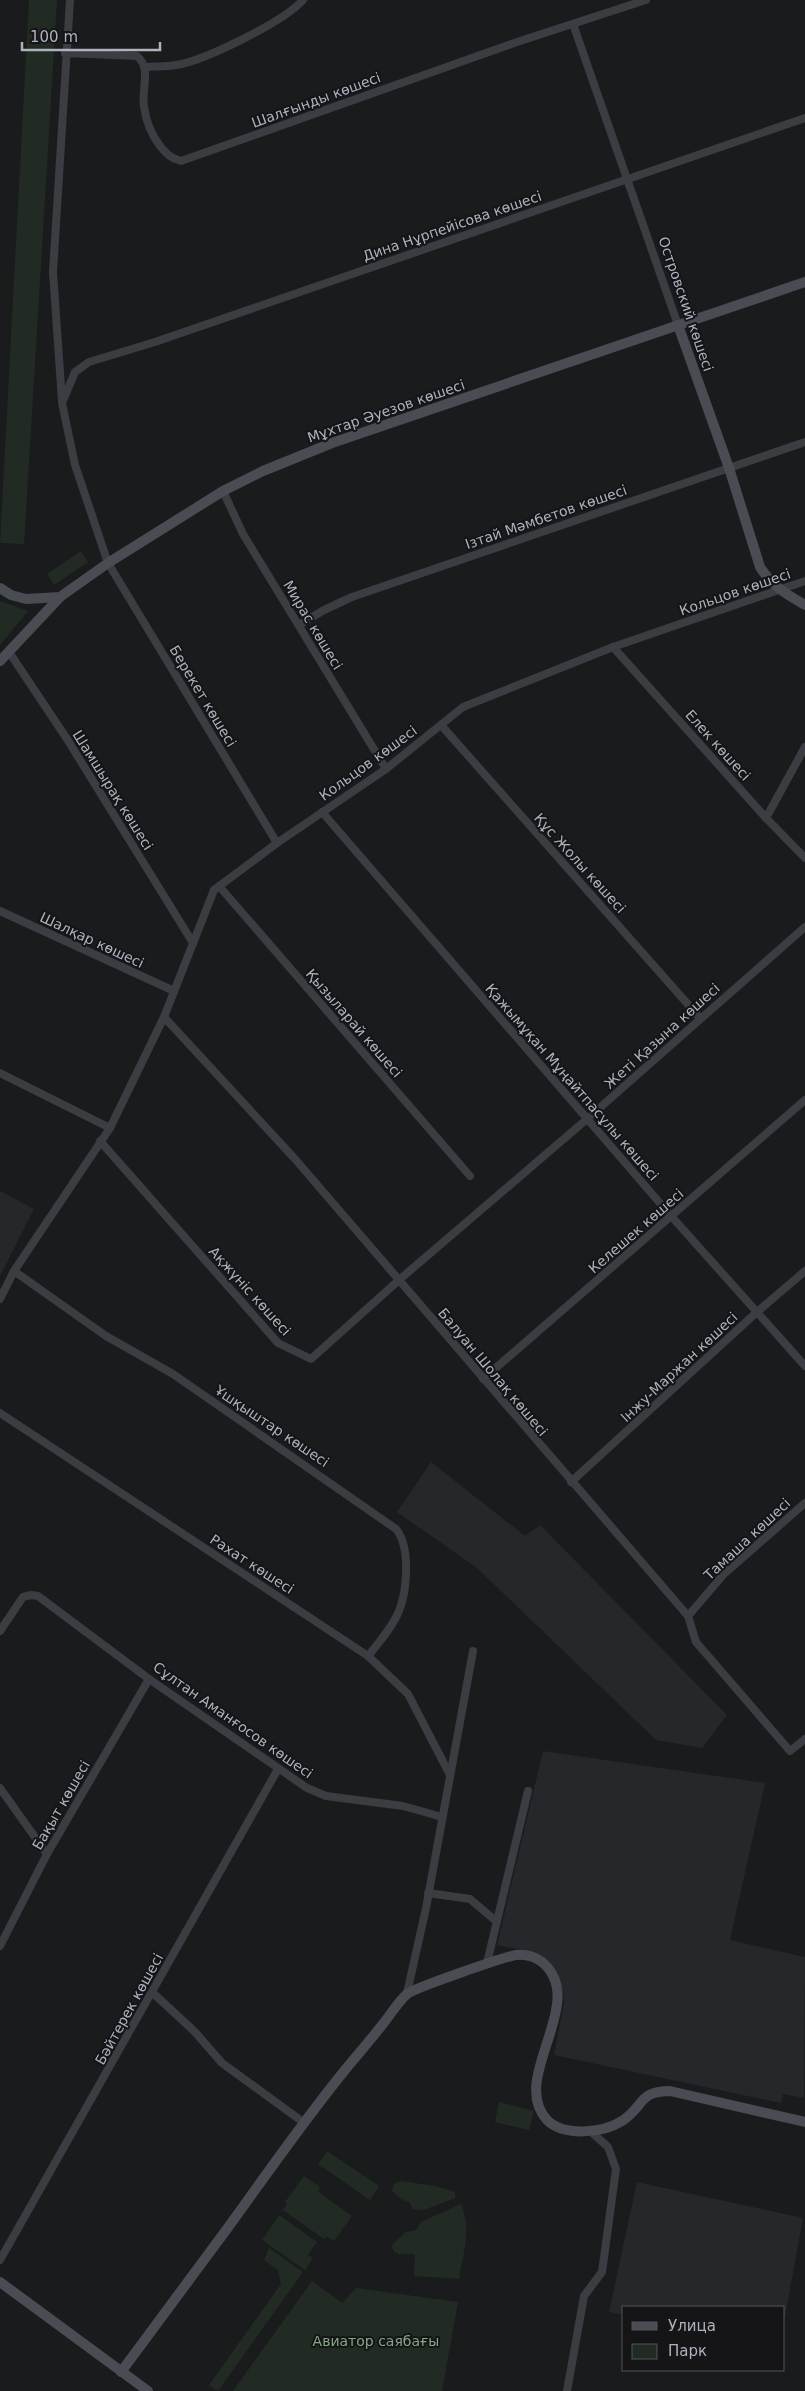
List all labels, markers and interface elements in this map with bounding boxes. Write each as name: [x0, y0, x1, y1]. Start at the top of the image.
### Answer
scale bar: [22, 20, 160, 52]
text: 100 m: [30, 28, 78, 46]
street label: Шалғынды көшесі: [249, 69, 383, 131]
street label: Дина Нұрпейісова көшесі: [360, 188, 544, 264]
street label: Островский көшесі: [655, 235, 717, 373]
street label: Мұхтар Әуезов көшесі: [305, 377, 467, 445]
street label: Ізтай Мәмбетов көшесі: [463, 482, 629, 552]
street label: Кольцов көшесі: [677, 565, 793, 619]
street label: Мирас көшесі: [280, 578, 346, 672]
street label: Берекет көшесі: [166, 642, 240, 750]
street label: Елек көшесі: [682, 706, 754, 784]
street label: Кольцов көшесі: [316, 722, 420, 804]
street label: Шамшырақ көшесі: [70, 727, 156, 853]
street label: Құс Жолы көшесі: [531, 810, 629, 916]
street label: Шалқар көшесі: [37, 909, 147, 971]
street label: Қызыларай көшесі: [303, 966, 405, 1080]
street label: Қажымұқан Мұңайтпасұлы көшесі: [482, 980, 662, 1184]
street label: Жеті Қазына көшесі: [601, 980, 723, 1092]
street label: Келешек көшесі: [585, 1185, 687, 1277]
street label: Ақжүніс көшесі: [206, 1243, 294, 1339]
street label: Балуан Шолақ көшесі: [435, 1305, 551, 1439]
street label: Інжу-Маржан көшесі: [617, 1309, 741, 1425]
street label: Ұшқыштар көшесі: [211, 1381, 332, 1470]
street label: Тамаша көшесі: [700, 1495, 793, 1584]
street label: Рахат көшесі: [207, 1531, 297, 1597]
street label: Сұлтан Аманғосов көшесі: [150, 1659, 316, 1781]
street label: Бақыт көшесі: [29, 1758, 93, 1852]
street label: Бәйтерек көшесі: [92, 1951, 166, 2067]
legend: [622, 2306, 785, 2371]
text: Улица: [668, 2317, 716, 2335]
park label: Авиатор саябағы: [313, 2333, 439, 2349]
text: Парк: [668, 2342, 707, 2360]

